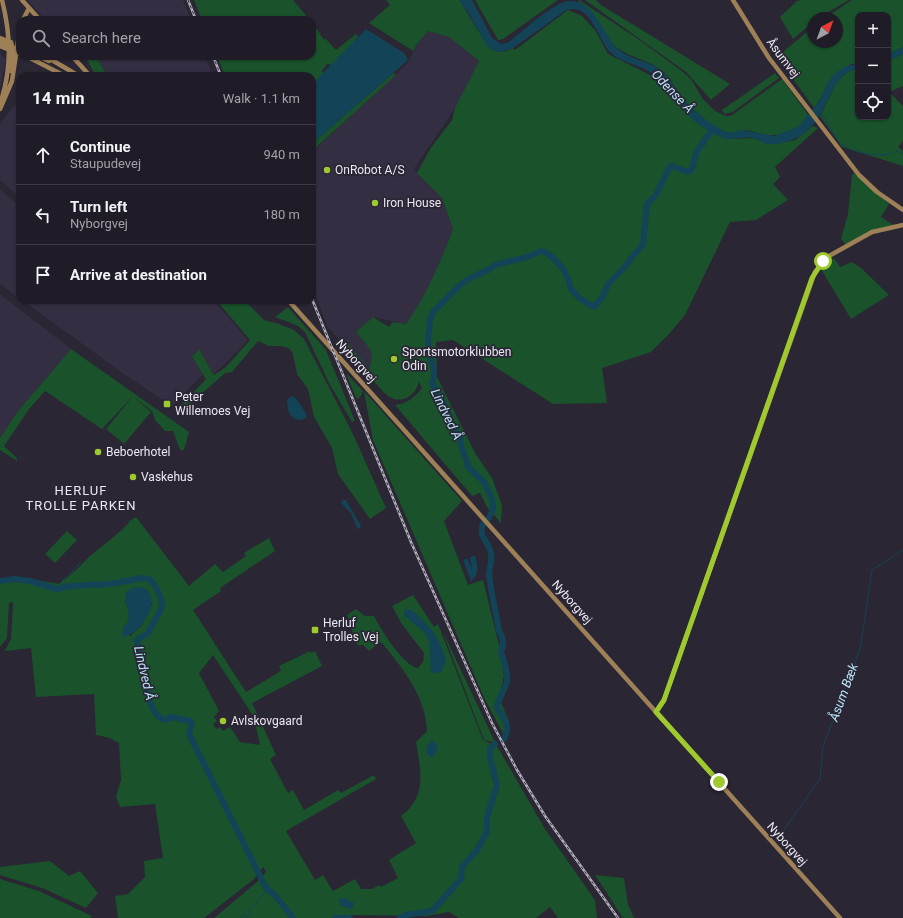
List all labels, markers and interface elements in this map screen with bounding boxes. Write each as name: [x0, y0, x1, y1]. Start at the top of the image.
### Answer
north arrow: [807, 12, 843, 48]
map controls: [855, 12, 891, 120]
button: +: [855, 12, 891, 48]
search box: [16, 16, 316, 60]
icon: search: [30, 27, 52, 49]
text: Search here: [62, 29, 141, 47]
street label: Åsumvej: [764, 34, 804, 81]
button: −: [855, 48, 891, 84]
water label: Odense Å: [648, 67, 697, 116]
button: locate: [855, 84, 891, 120]
text: 14 min: [32, 88, 85, 108]
text: Walk · 1.1 km: [223, 91, 300, 106]
text: Continue: [70, 138, 131, 156]
icon: ahead: [32, 144, 54, 166]
text: 940 m: [263, 147, 300, 162]
text: Staupudevej: [70, 156, 141, 171]
place label: OnRobot A/S: [335, 163, 405, 177]
marker: OnRobot A/S: [322, 165, 332, 175]
place label: Iron House: [383, 196, 441, 210]
text: Turn left: [70, 198, 127, 216]
marker: Iron House: [370, 198, 380, 208]
icon: left: [32, 204, 54, 226]
text: 180 m: [263, 207, 300, 222]
text: Nyborgvej: [70, 216, 128, 231]
route start: [814, 252, 832, 270]
icon: arrive: [32, 264, 54, 286]
text: Arrive at destination: [70, 266, 207, 284]
street label: Nyborgvej: [333, 336, 379, 386]
place label: Sportsmotorklubben Odin: [402, 345, 511, 373]
marker: Sportsmotorklubben Odin: [389, 354, 399, 364]
water label: Lindved Å: [428, 386, 465, 442]
place label: Peter Willemoes Vej: [175, 390, 250, 418]
marker: Peter Willemoes Vej: [162, 399, 172, 409]
place label: Beboerhotel: [106, 445, 171, 459]
marker: Beboerhotel: [93, 447, 103, 457]
place label: Vaskehus: [141, 470, 193, 484]
marker: Vaskehus: [128, 472, 138, 482]
district label: HERLUF TROLLE PARKEN: [26, 483, 136, 513]
street label: Nyborgvej: [549, 577, 595, 627]
place label: Herluf Trolles Vej: [323, 616, 379, 644]
marker: Herluf Trolles Vej: [310, 625, 320, 635]
water label: Lindved Å: [131, 645, 158, 702]
water label: Åsum Bæk: [826, 660, 861, 724]
place label: Avlskovgaard: [231, 714, 303, 728]
marker: Avlskovgaard: [218, 716, 228, 726]
route end: [710, 773, 728, 791]
street label: Nyborgvej: [764, 819, 810, 869]

